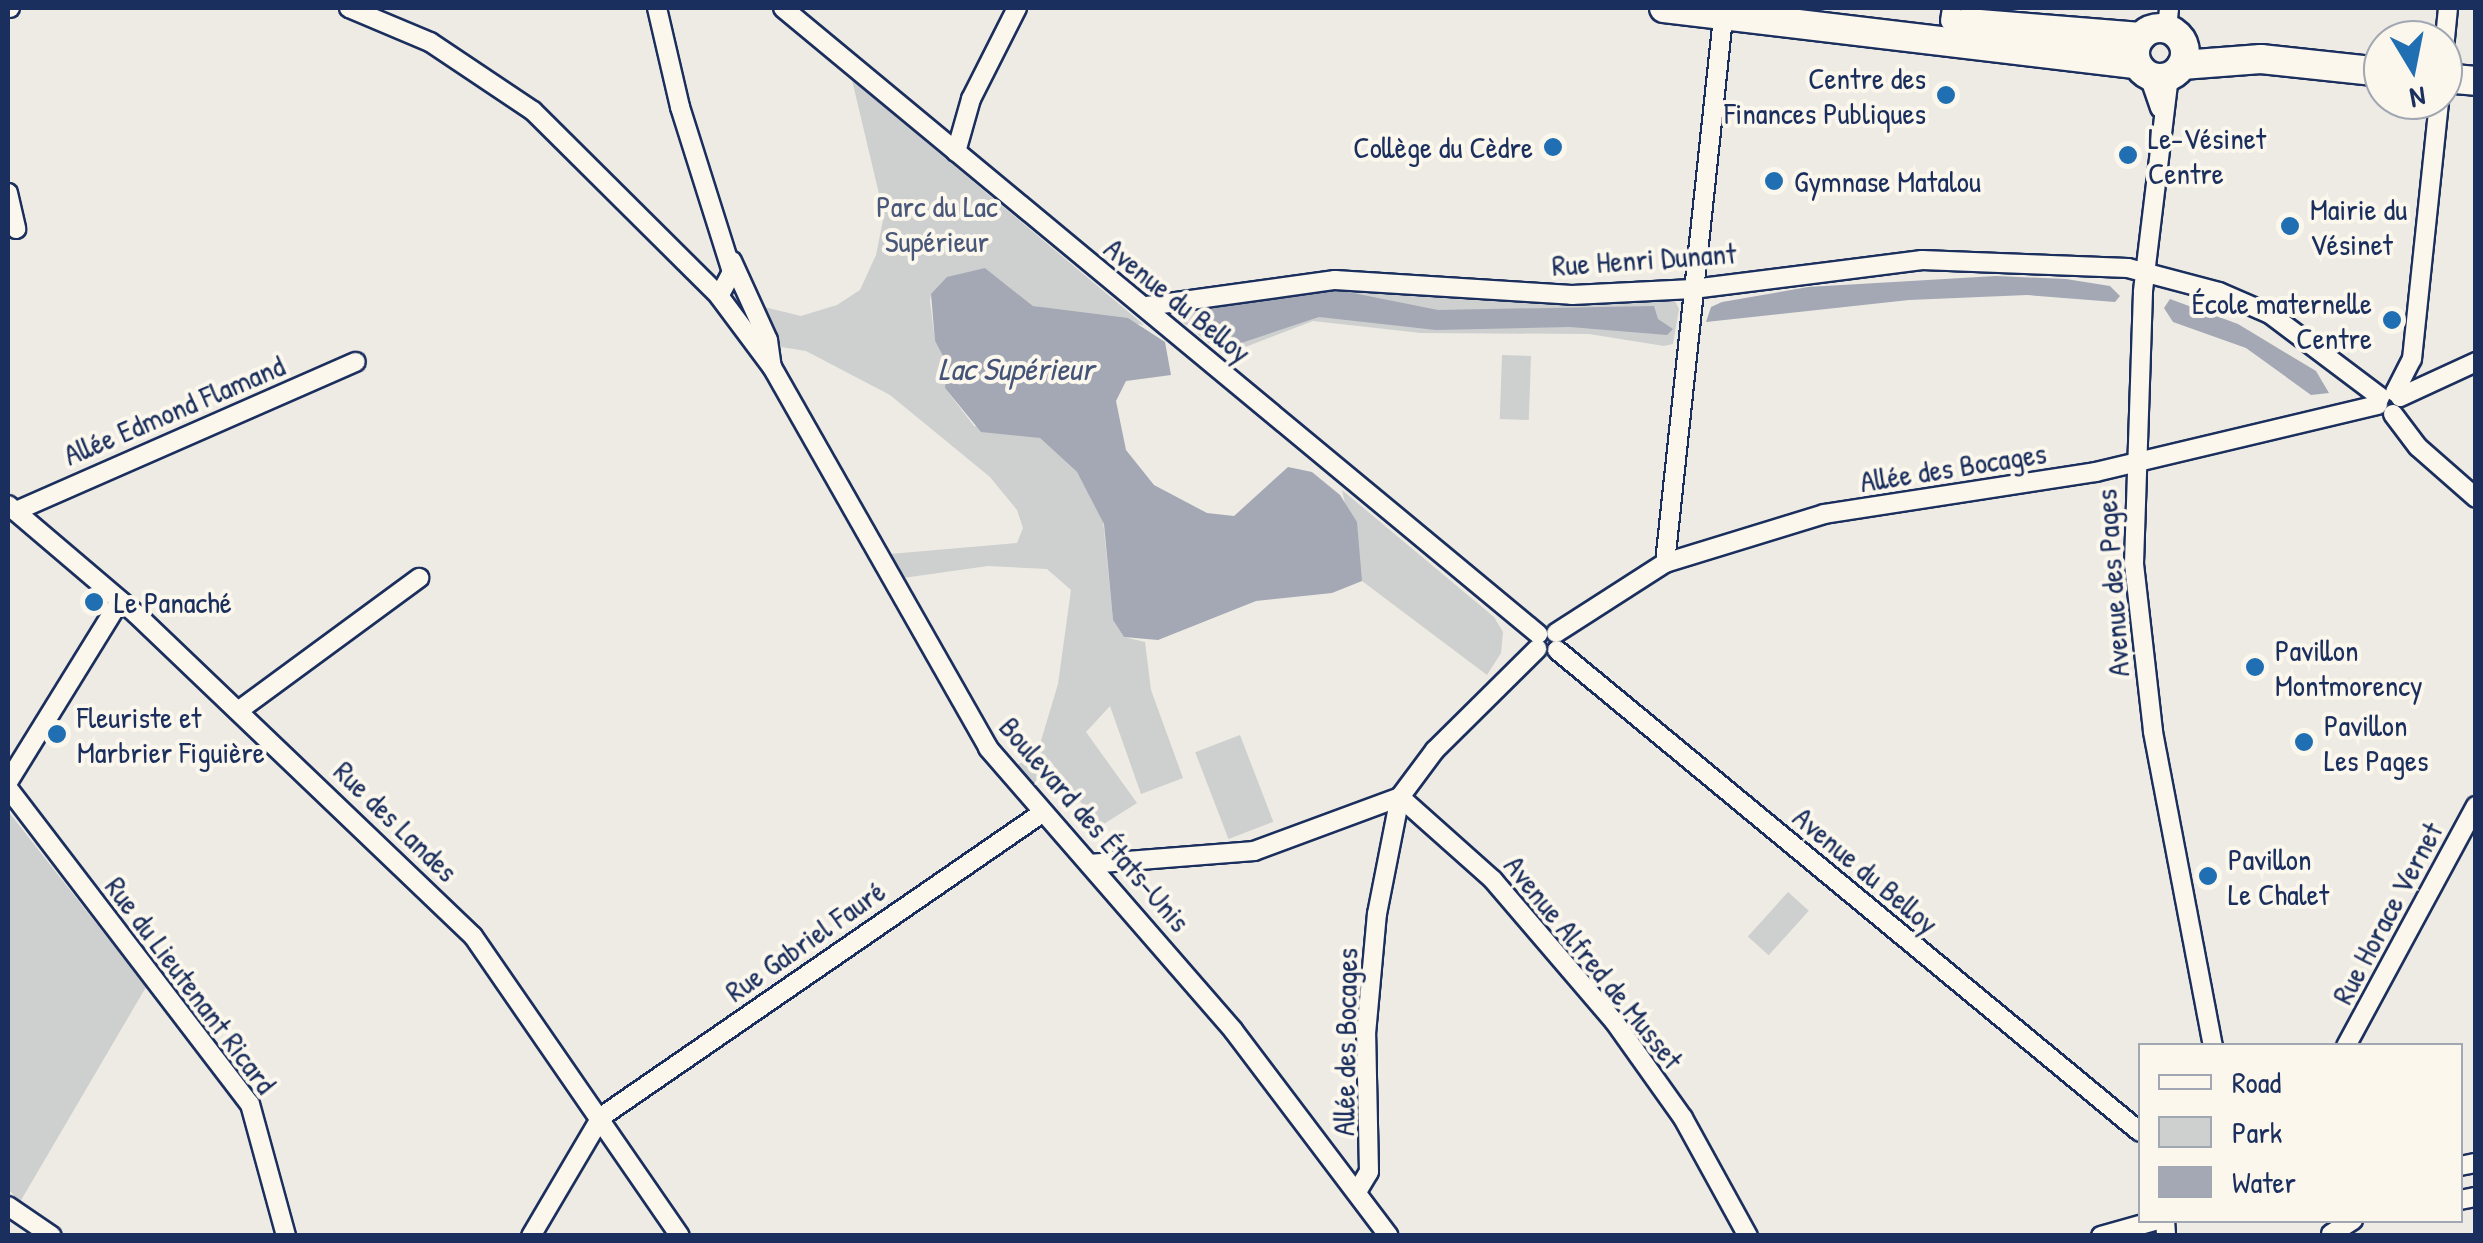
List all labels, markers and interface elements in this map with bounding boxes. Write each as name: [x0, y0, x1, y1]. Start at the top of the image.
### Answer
north arrow: [2363, 20, 2463, 120]
place label: Centre des Finances Publiques: [1724, 60, 1926, 130]
text: N: [2407, 78, 2429, 118]
marker: Centre des Finances Publiques: [1935, 84, 1957, 106]
place label: Le-Vésinet Centre: [2148, 120, 2266, 190]
place label: Collège du Cèdre: [1353, 129, 1533, 165]
marker: Collège du Cèdre: [1542, 136, 1564, 158]
marker: Le-Vésinet Centre: [2117, 144, 2139, 166]
place label: Gymnase Matalou: [1794, 163, 1981, 199]
marker: Gymnase Matalou: [1763, 170, 1785, 192]
park label: Parc du Lac Supérieur: [876, 188, 998, 258]
place label: Mairie du Vésinet: [2310, 191, 2407, 262]
marker: Mairie du Vésinet: [2279, 215, 2301, 237]
street label: Avenue du Belloy: [1097, 230, 1259, 370]
street label: Rue Henri Dunant: [1551, 235, 1737, 283]
place label: École maternelle Centre: [2192, 285, 2372, 356]
marker: École maternelle Centre: [2381, 309, 2403, 331]
street label: Allée Edmond Flamand: [58, 347, 290, 473]
water label: Lac Supérieur: [938, 350, 1094, 388]
street label: Allée des Bocages: [1857, 435, 2049, 499]
street label: Avenue des Pages: [2087, 488, 2137, 678]
place label: Le Panaché: [114, 584, 232, 620]
marker: Le Panaché: [83, 591, 105, 613]
place label: Pavillon Montmorency: [2275, 632, 2423, 702]
marker: Pavillon Montmorency: [2244, 656, 2266, 678]
place label: Fleuriste et Marbrier Figuière: [77, 699, 265, 770]
place label: Pavillon Les Pages: [2324, 707, 2429, 778]
street label: Boulevard des États-Unis: [992, 709, 1198, 939]
marker: Fleuriste et Marbrier Figuière: [46, 723, 68, 745]
marker: Pavillon Les Pages: [2293, 731, 2315, 753]
street label: Rue des Landes: [327, 753, 465, 889]
street label: Avenue du Belloy: [1786, 799, 1946, 941]
street label: Rue Horace Vernet: [2324, 816, 2450, 1010]
place label: Pavillon Le Chalet: [2228, 841, 2329, 912]
street label: Avenue Alfred de Musset: [1497, 848, 1691, 1076]
marker: Pavillon Le Chalet: [2197, 865, 2219, 887]
street label: Rue du Lieutenant Ricard: [98, 869, 284, 1101]
street label: Rue Gabriel Fauré: [718, 873, 892, 1009]
street label: Allée des Bocages: [1325, 948, 1365, 1136]
legend: [2138, 1043, 2463, 1223]
text: Road: [2232, 1062, 2281, 1102]
text: Park: [2232, 1112, 2282, 1152]
text: Water: [2232, 1162, 2296, 1202]

